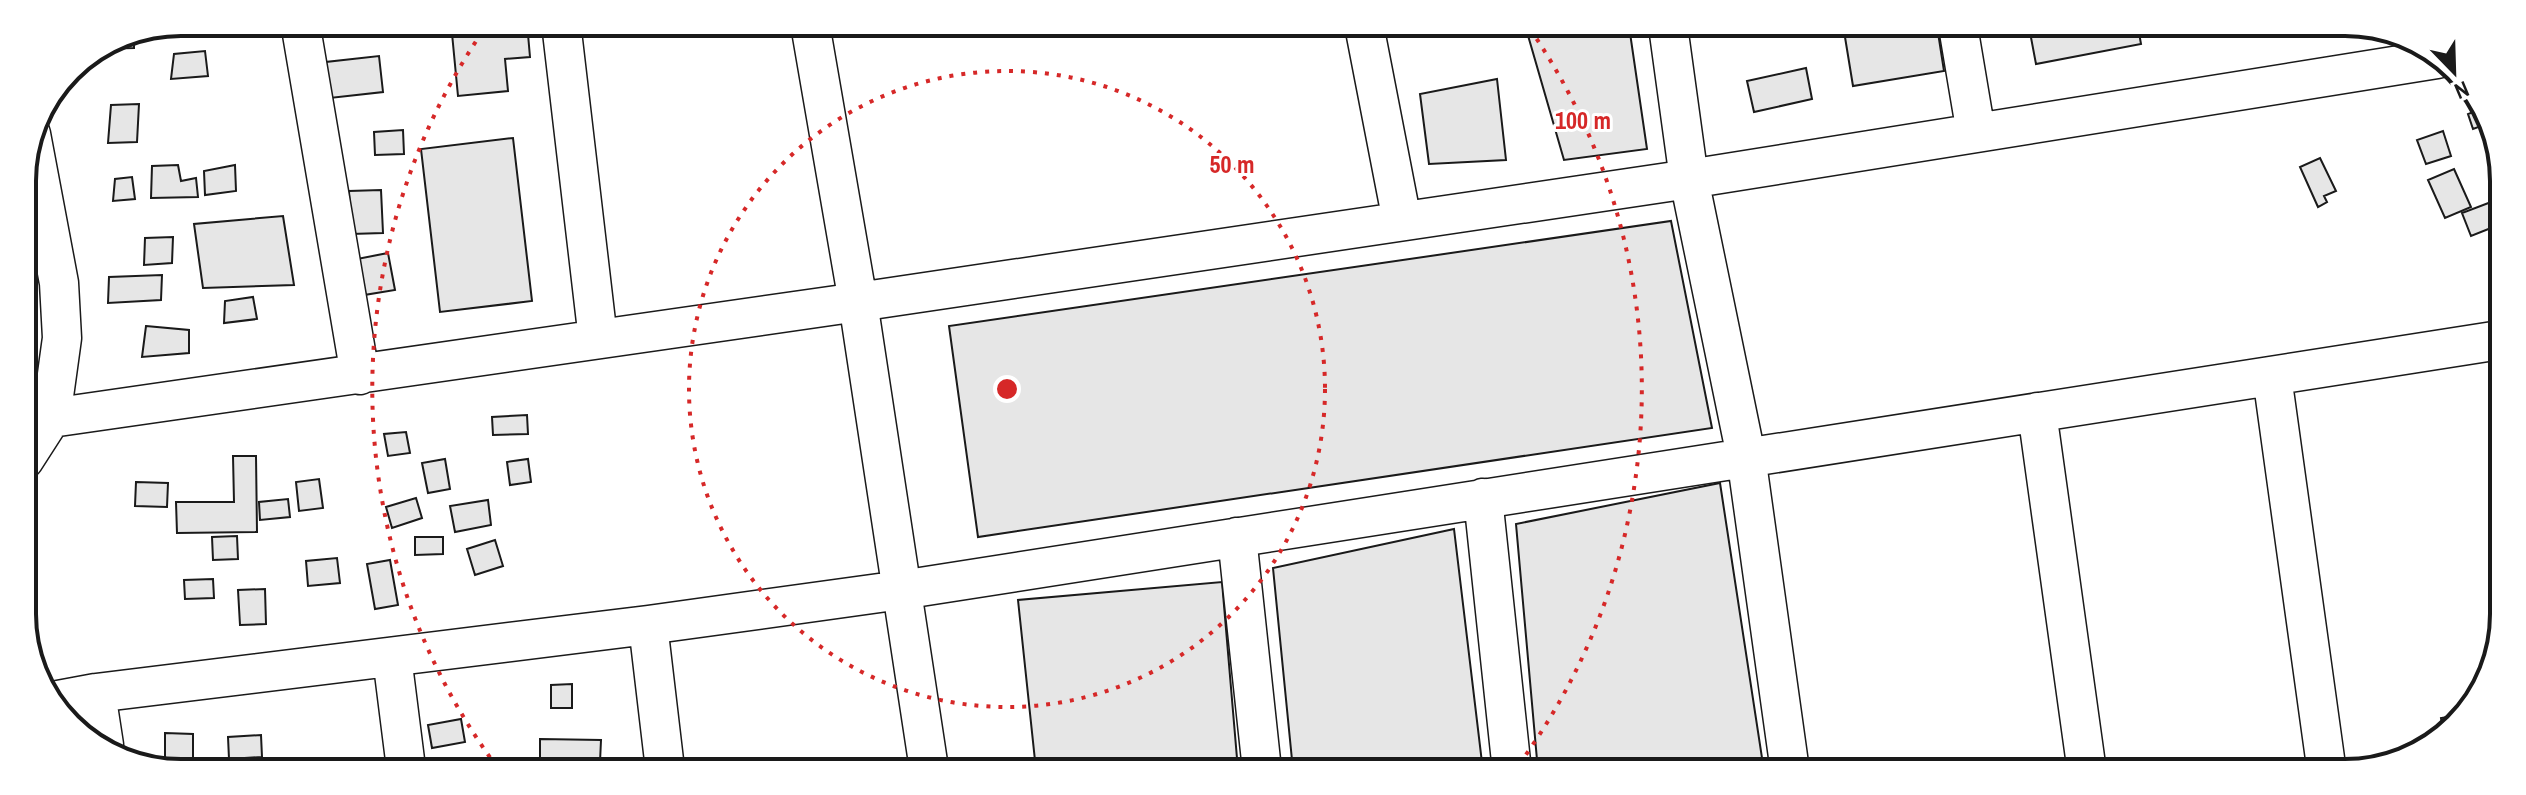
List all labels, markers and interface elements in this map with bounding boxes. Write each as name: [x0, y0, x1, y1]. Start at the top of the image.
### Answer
north arrow: [2414, 32, 2494, 112]
text: N: [2450, 74, 2474, 107]
text: 100 m: [1555, 104, 1611, 136]
text: 50 m: [1210, 148, 1254, 180]
centre of rings: [993, 375, 1021, 403]

